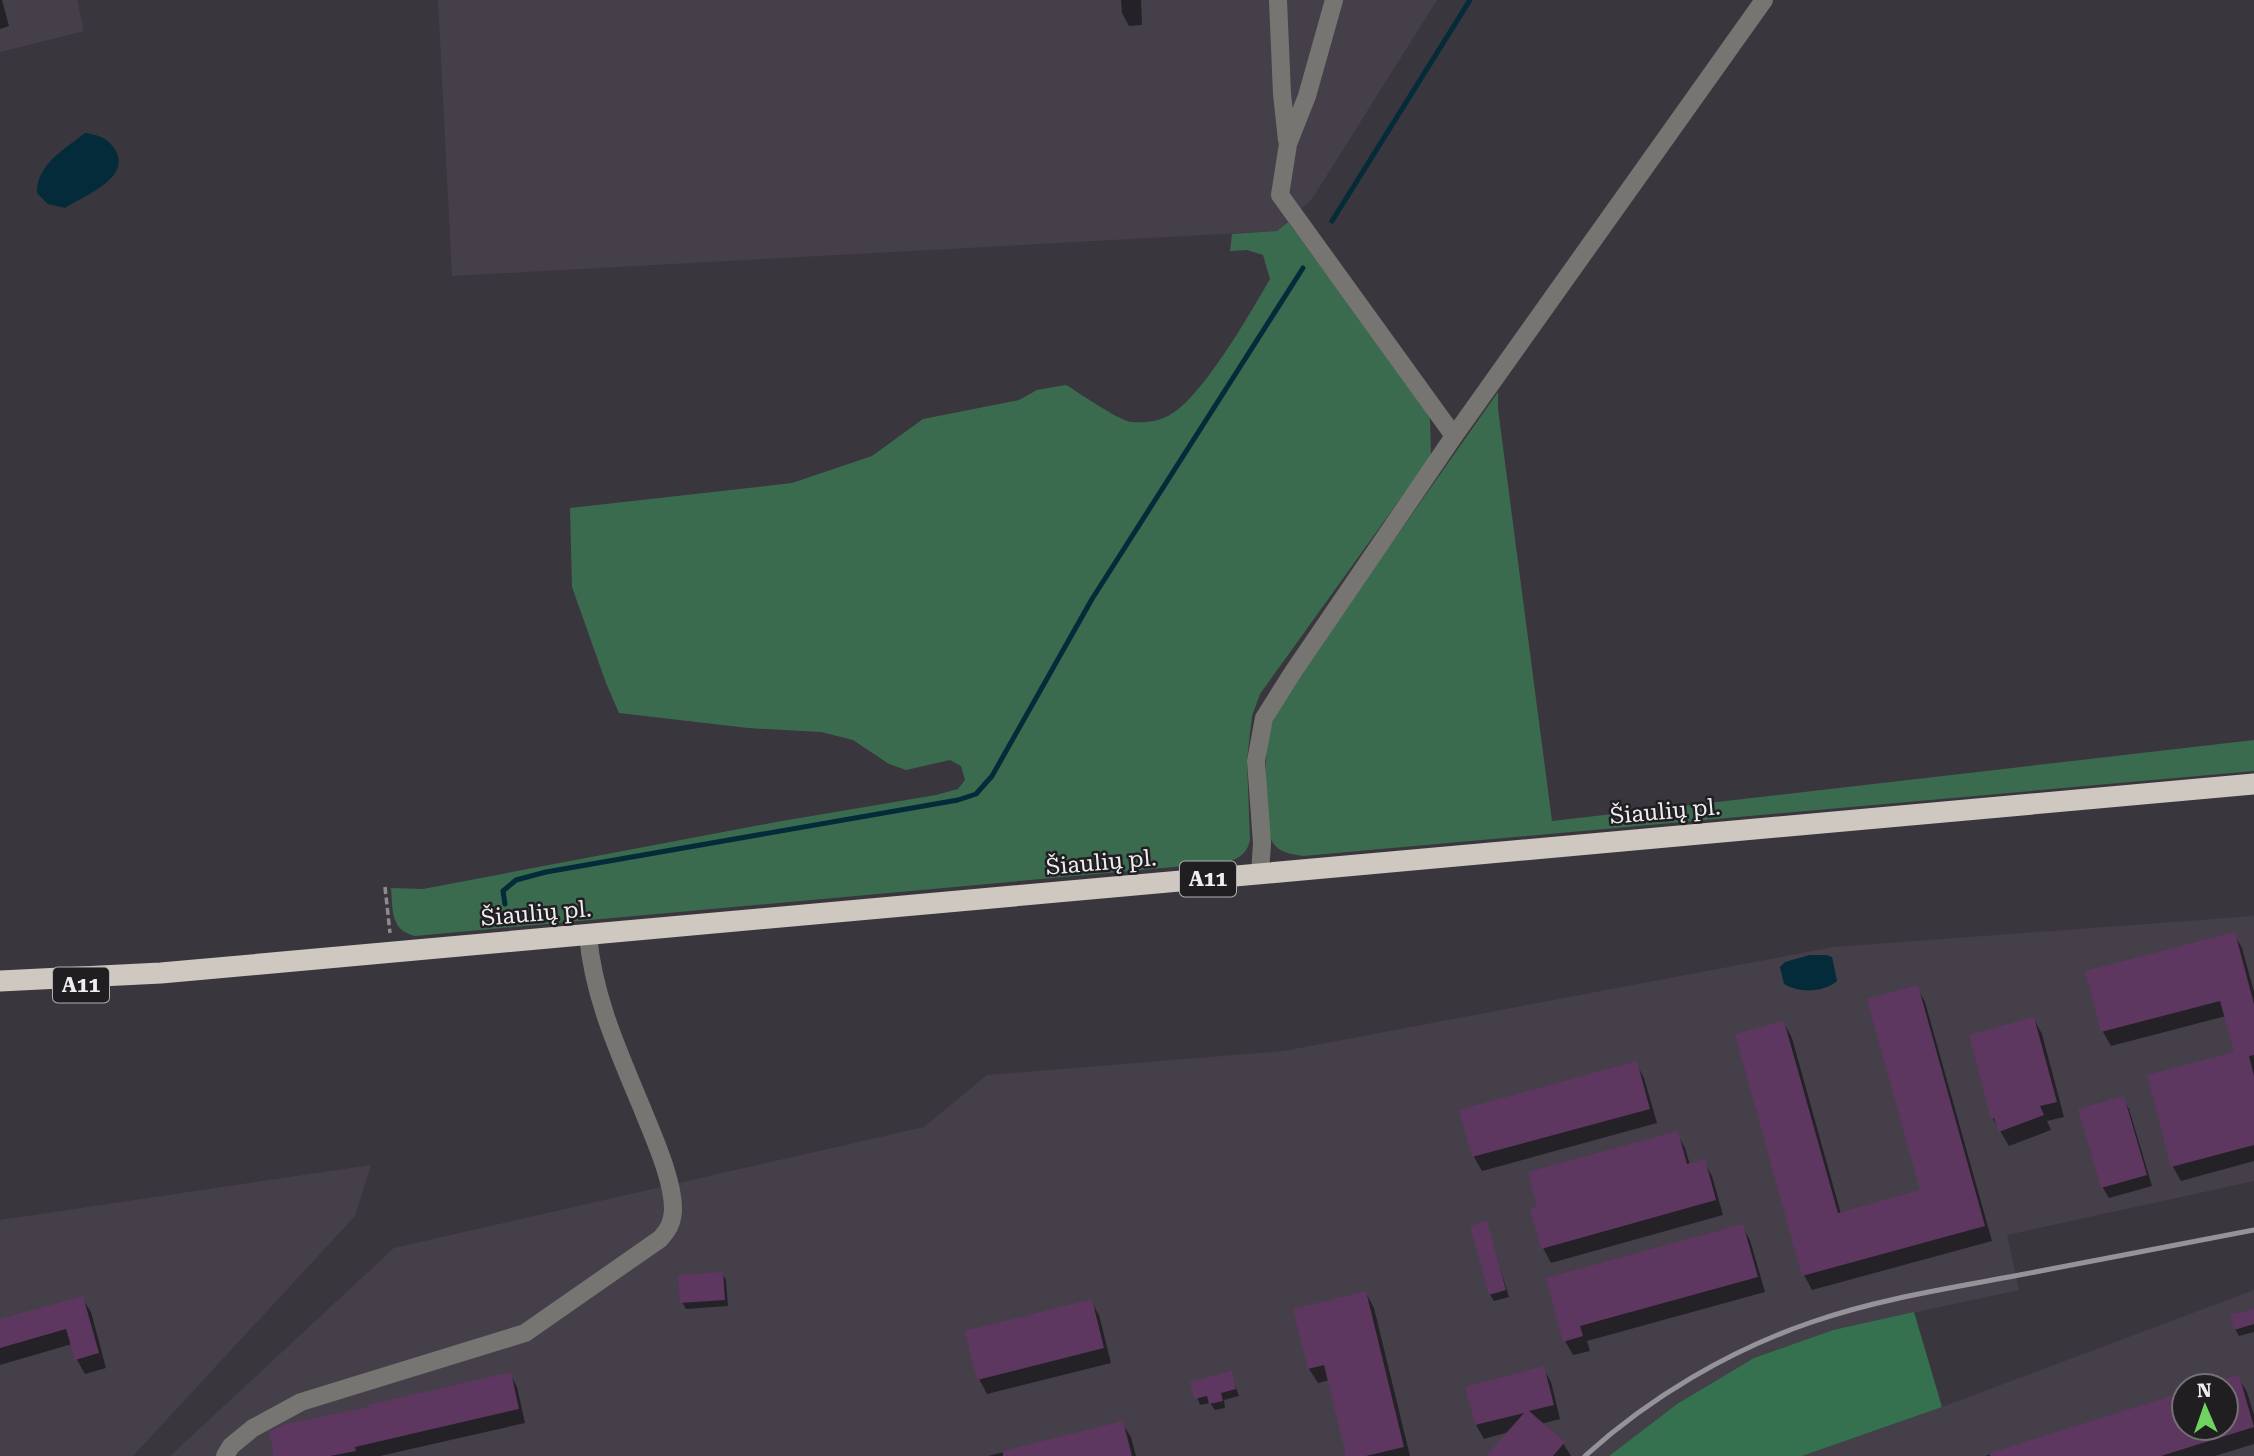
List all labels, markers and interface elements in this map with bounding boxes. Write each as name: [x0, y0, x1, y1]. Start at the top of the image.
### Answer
street label: Šiaulių pl.: [1609, 793, 1722, 830]
street label: Šiaulių pl.: [1045, 844, 1158, 881]
road number: A11: [1180, 862, 1236, 896]
street label: Šiaulių pl.: [480, 895, 593, 932]
road number: A11: [53, 968, 109, 1002]
north arrow: [2170, 1372, 2240, 1442]
text: N: [2197, 1379, 2213, 1402]

